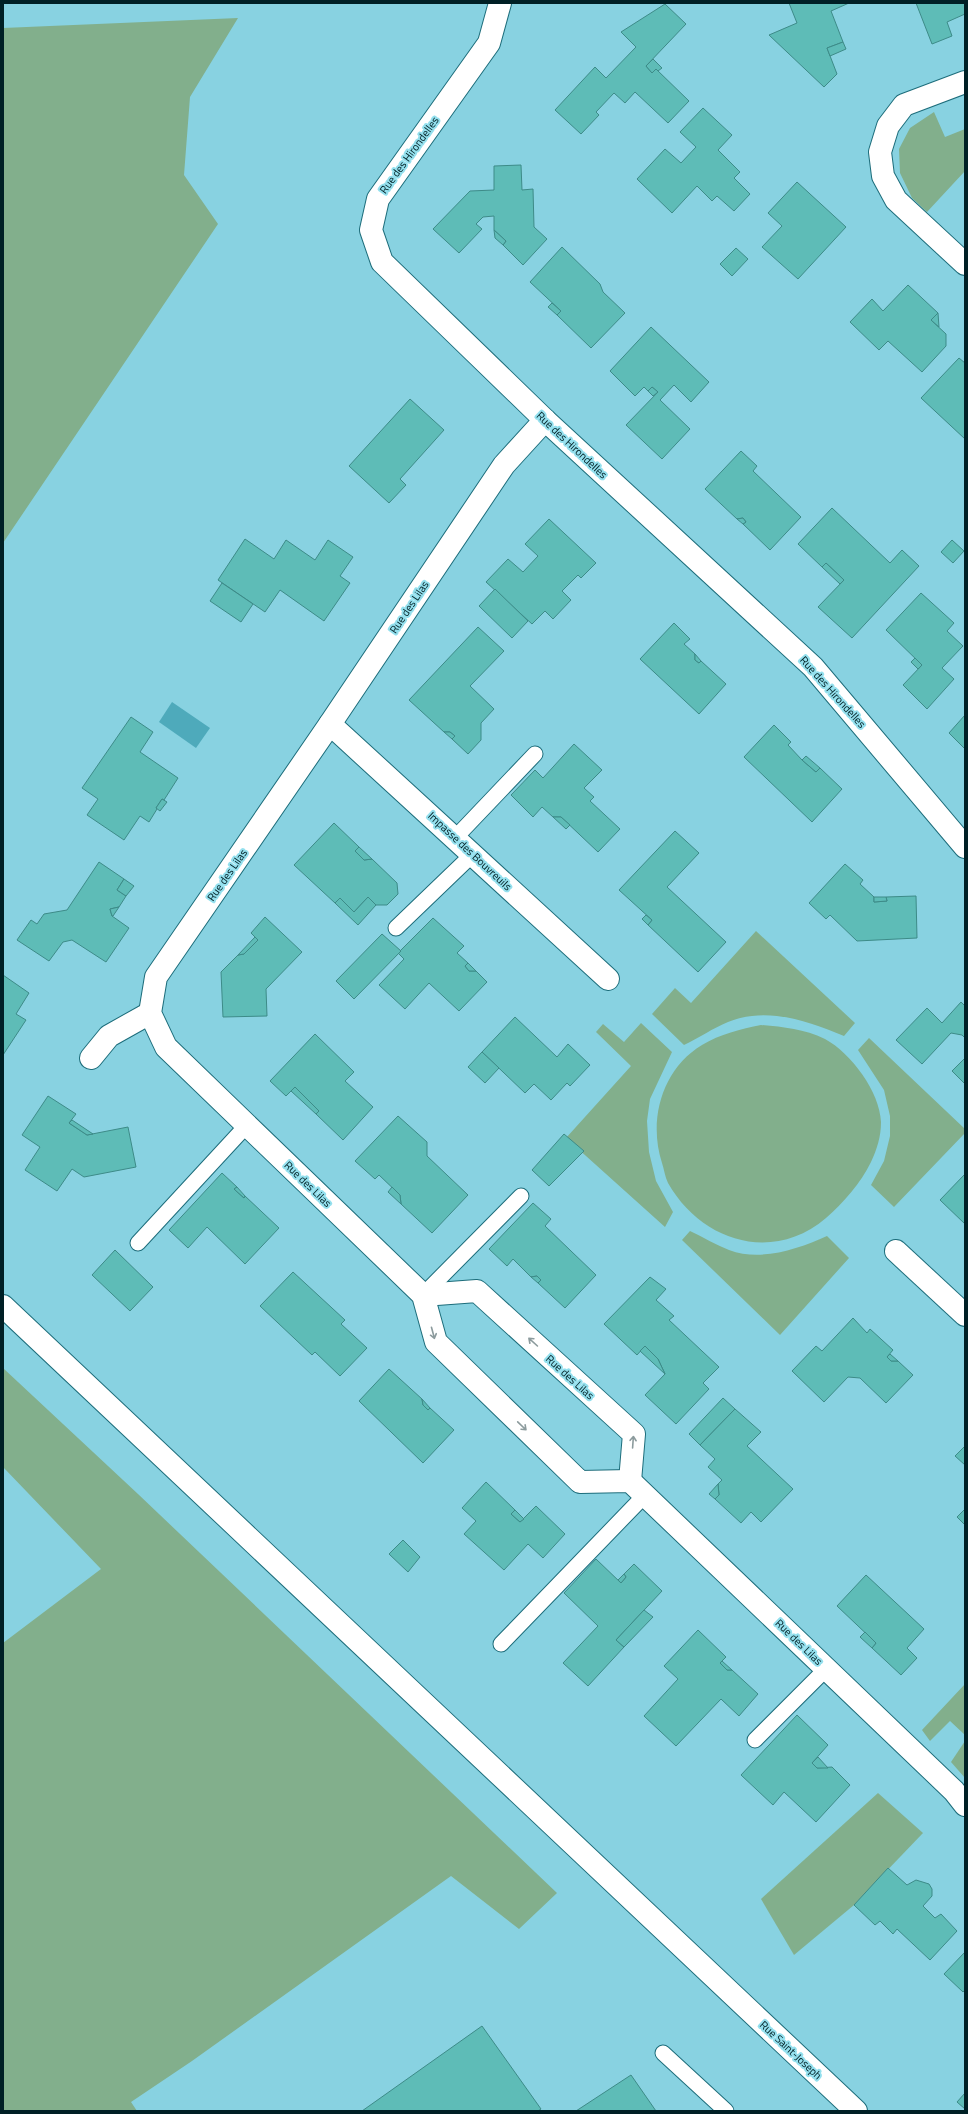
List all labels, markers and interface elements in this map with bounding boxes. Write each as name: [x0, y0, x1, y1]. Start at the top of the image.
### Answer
street label: Rue des Hirondelles: [376, 113, 442, 197]
street label: Rue des Hirondelles: [533, 408, 611, 482]
street label: Rue des Lilas: [386, 578, 432, 636]
street label: Rue des Hirondelles: [796, 653, 870, 731]
street label: Impasse des Bouvreuils: [425, 808, 515, 894]
street label: Rue des Lilas: [203, 846, 251, 904]
street label: Rue des Lilas: [281, 1157, 335, 1211]
one-way arrow: [430, 1326, 437, 1339]
one-way arrow: [528, 1338, 538, 1347]
street label: Rue des Lilas: [542, 1351, 598, 1403]
one-way arrow: [517, 1421, 527, 1431]
one-way arrow: [629, 1436, 637, 1449]
street label: Rue des Lilas: [772, 1615, 826, 1669]
street label: Rue Saint-Joseph: [756, 2017, 826, 2083]

